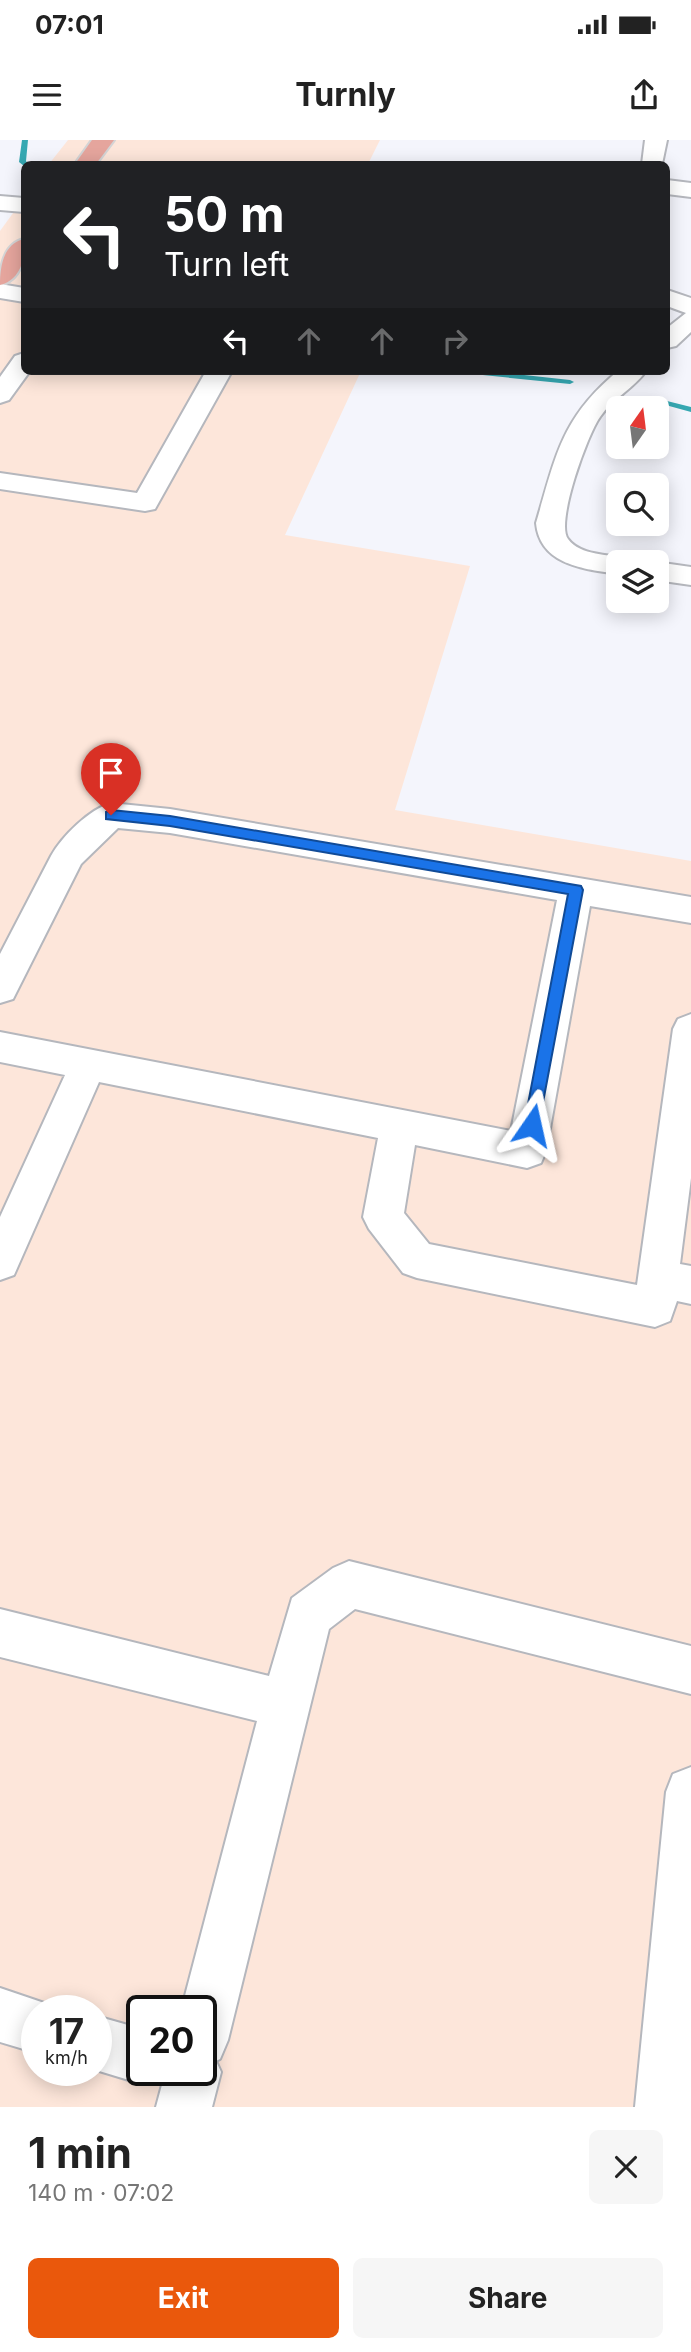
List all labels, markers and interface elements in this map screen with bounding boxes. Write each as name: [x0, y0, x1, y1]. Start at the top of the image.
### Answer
text: 07:01: [35, 9, 104, 40]
text: Turnly: [295, 75, 396, 114]
icon: menu: [28, 76, 66, 114]
icon: share: [625, 76, 663, 114]
text: 50 m: [164, 185, 285, 244]
icon: left: [49, 189, 140, 280]
text: Turn left: [164, 245, 289, 284]
icon: left: [217, 322, 255, 360]
icon: ahead: [290, 322, 328, 360]
icon: ahead: [363, 322, 401, 360]
icon: right: [436, 322, 474, 360]
north arrow: [606, 396, 668, 458]
map controls: [606, 396, 669, 613]
button: search: [606, 473, 669, 536]
button: layers: [606, 550, 669, 613]
pin: [81, 743, 141, 815]
icon: arrive: [92, 754, 130, 792]
position arrow: [495, 1088, 569, 1162]
speed limit sign: 20: [126, 1995, 217, 2086]
text: 17: [49, 2010, 84, 2052]
text: km/h: [45, 2047, 88, 2068]
text: 1 min: [28, 2127, 132, 2178]
button: close: [589, 2130, 663, 2204]
text: 140 m · 07:02: [28, 2179, 174, 2207]
button: Exit: [28, 2258, 339, 2338]
button: Share: [353, 2258, 663, 2338]

